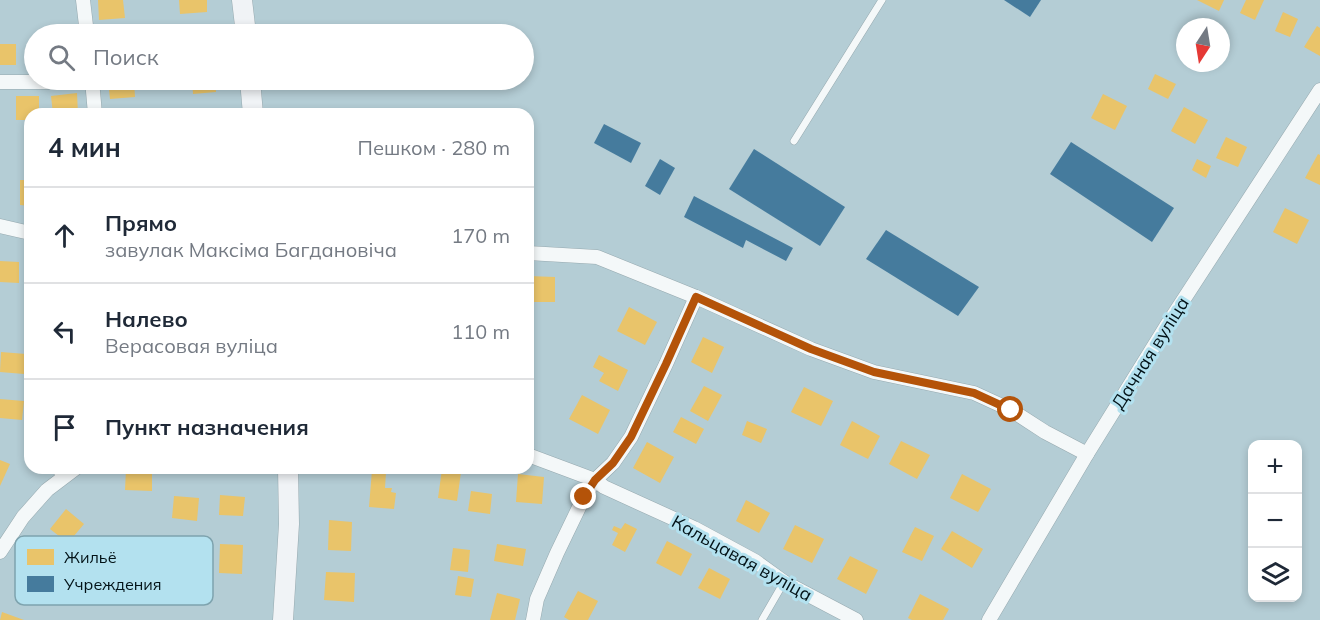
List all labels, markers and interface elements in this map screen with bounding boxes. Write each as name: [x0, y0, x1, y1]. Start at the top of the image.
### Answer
north arrow: [1176, 18, 1230, 72]
search box: [24, 24, 534, 90]
icon: search: [45, 41, 78, 74]
text: Поиск: [93, 43, 159, 71]
text: 4 мин: [48, 131, 121, 164]
text: Пешком · 280 m: [358, 135, 510, 160]
text: Прямо: [105, 209, 177, 237]
icon: ahead: [48, 219, 81, 252]
text: 170 m: [451, 223, 510, 248]
text: завулак Максіма Багдановіча: [105, 237, 397, 262]
street label: Дачная вуліца: [1106, 293, 1194, 413]
text: Налево: [105, 305, 188, 333]
icon: left: [48, 315, 81, 348]
text: 110 m: [451, 319, 510, 344]
text: Верасовая вуліца: [105, 333, 278, 358]
route start: [997, 396, 1023, 422]
icon: arrive: [48, 411, 81, 444]
text: Пункт назначения: [105, 413, 309, 441]
map controls: [1248, 440, 1302, 602]
button: +: [1248, 440, 1302, 494]
route end: [570, 483, 596, 509]
button: −: [1248, 494, 1302, 548]
street label: Кальцавая вуліца: [668, 510, 816, 606]
legend: [15, 536, 213, 605]
text: Жильё: [64, 547, 117, 567]
button: layers: [1248, 548, 1302, 602]
text: Учреждения: [63, 574, 162, 594]

